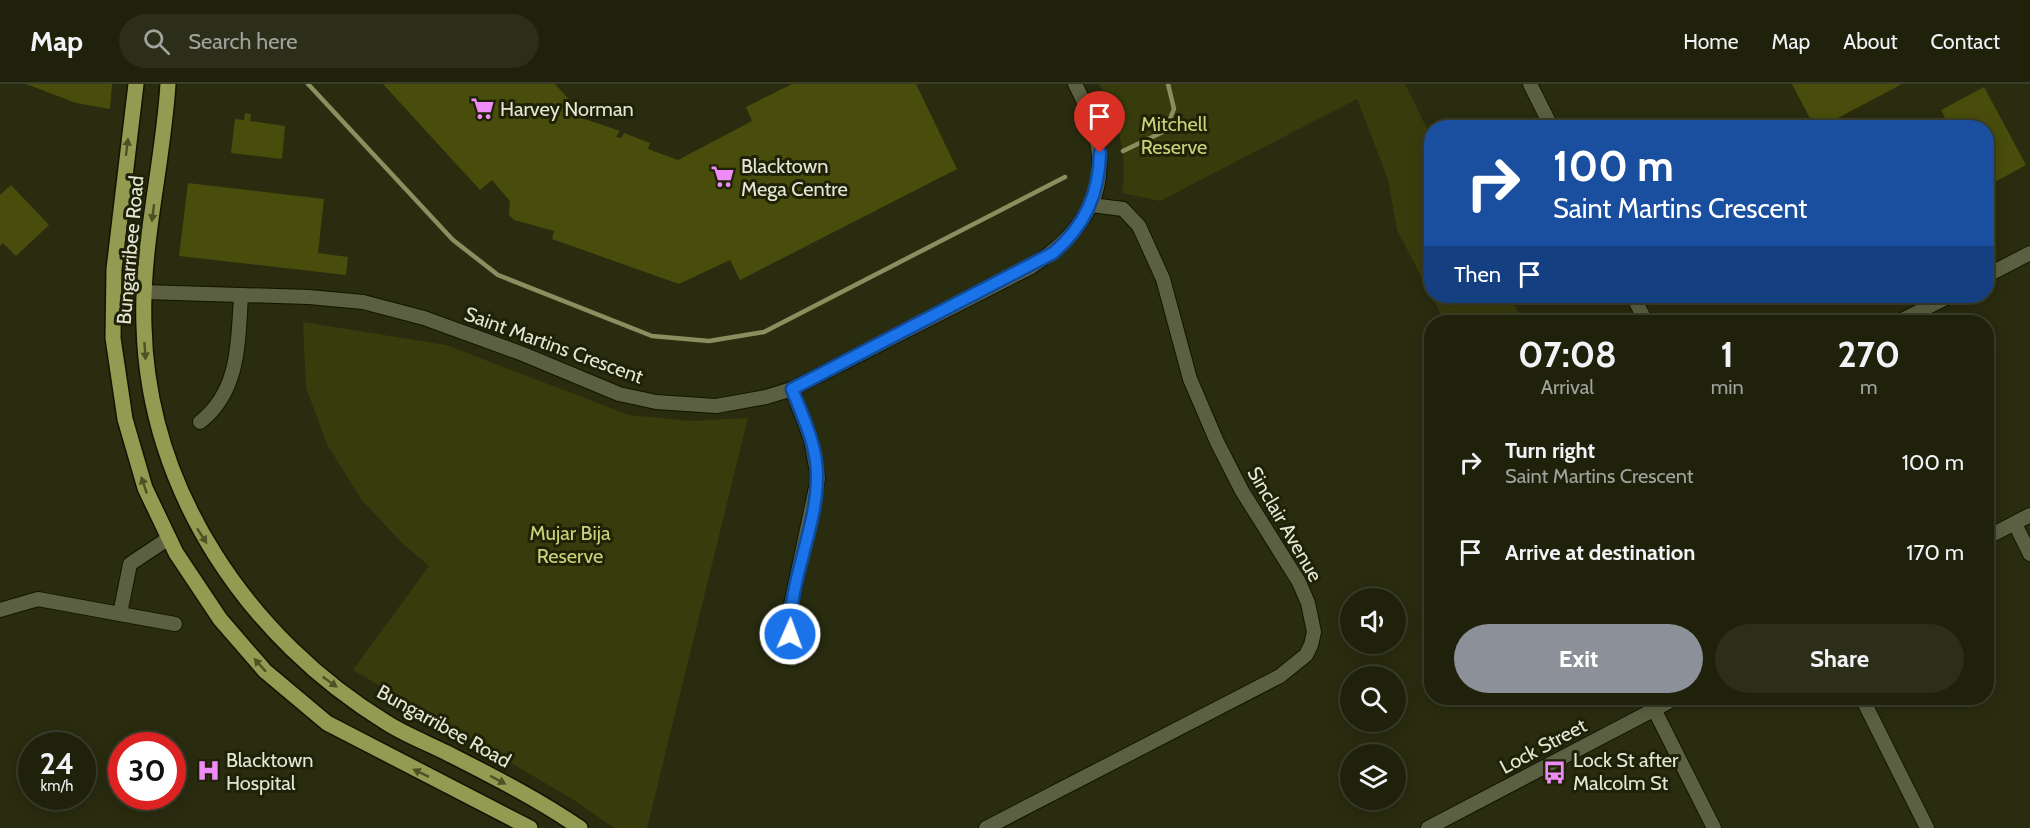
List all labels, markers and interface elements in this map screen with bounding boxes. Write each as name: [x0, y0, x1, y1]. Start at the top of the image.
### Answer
search box: [119, 14, 539, 68]
text: Map: [30, 24, 83, 58]
icon: search: [140, 25, 173, 58]
text: Search here: [188, 28, 297, 55]
text: Home: [1683, 29, 1739, 54]
text: Map: [1772, 29, 1810, 54]
text: About: [1843, 29, 1897, 54]
text: Contact: [1930, 29, 2000, 54]
pin: [1074, 91, 1125, 153]
supermarket icon: Harvey Norman: [469, 96, 495, 122]
place label: Harvey Norman: [500, 97, 634, 121]
icon: arrive: [1083, 100, 1116, 133]
park label: Mitchell Reserve: [1141, 112, 1208, 159]
one-way arrow: [122, 137, 132, 156]
text: 100 m: [1553, 140, 1674, 192]
icon: right: [1454, 144, 1532, 222]
place label: Blacktown Mega Centre: [741, 154, 848, 201]
supermarket icon: Blacktown Mega Centre: [710, 164, 736, 190]
street label: Bungarribee Road: [112, 175, 148, 325]
text: Saint Martins Crescent: [1553, 192, 1807, 225]
one-way arrow: [148, 204, 157, 223]
icon: arrive: [1513, 258, 1546, 291]
text: Then: [1454, 261, 1501, 288]
street label: Saint Martins Crescent: [461, 301, 647, 389]
text: 07:08: [1518, 332, 1617, 376]
text: 1: [1721, 332, 1734, 376]
text: 270: [1838, 332, 1900, 376]
one-way arrow: [141, 341, 150, 360]
text: Arrival: [1541, 375, 1594, 399]
text: min: [1711, 375, 1744, 399]
text: m: [1860, 375, 1878, 399]
text: Turn right: [1505, 437, 1595, 464]
icon: right: [1454, 446, 1487, 479]
text: 100 m: [1902, 449, 1964, 476]
street label: Sinclair Avenue: [1242, 462, 1328, 586]
text: Saint Martins Crescent: [1505, 464, 1693, 488]
one-way arrow: [139, 475, 149, 493]
park label: Mujar Bija Reserve: [529, 521, 611, 568]
one-way arrow: [197, 527, 208, 544]
icon: arrive: [1454, 536, 1487, 569]
text: Arrive at destination: [1505, 539, 1695, 566]
text: 170 m: [1906, 539, 1964, 566]
map controls: [1340, 588, 1406, 810]
button: sound: [1340, 588, 1406, 654]
position arrow: [758, 602, 822, 666]
button: Exit: [1454, 624, 1703, 693]
button: Share: [1715, 624, 1964, 693]
one-way arrow: [253, 658, 267, 673]
button: search: [1340, 666, 1406, 732]
one-way arrow: [321, 676, 337, 688]
street label: Bungarribee Road: [373, 679, 515, 773]
street label: Lock Street: [1496, 713, 1591, 779]
speed limit sign: 30: [108, 732, 186, 810]
button: layers: [1340, 744, 1406, 810]
text: 24: [40, 745, 74, 782]
place label: Blacktown Hospital: [226, 748, 313, 795]
place label: Lock St after Malcolm St: [1573, 748, 1679, 795]
hospital icon: Blacktown Hospital: [195, 758, 221, 784]
bus stop icon: Lock St after Malcolm St: [1542, 759, 1568, 785]
one-way arrow: [413, 768, 430, 777]
one-way arrow: [489, 775, 506, 785]
text: km/h: [41, 777, 73, 795]

